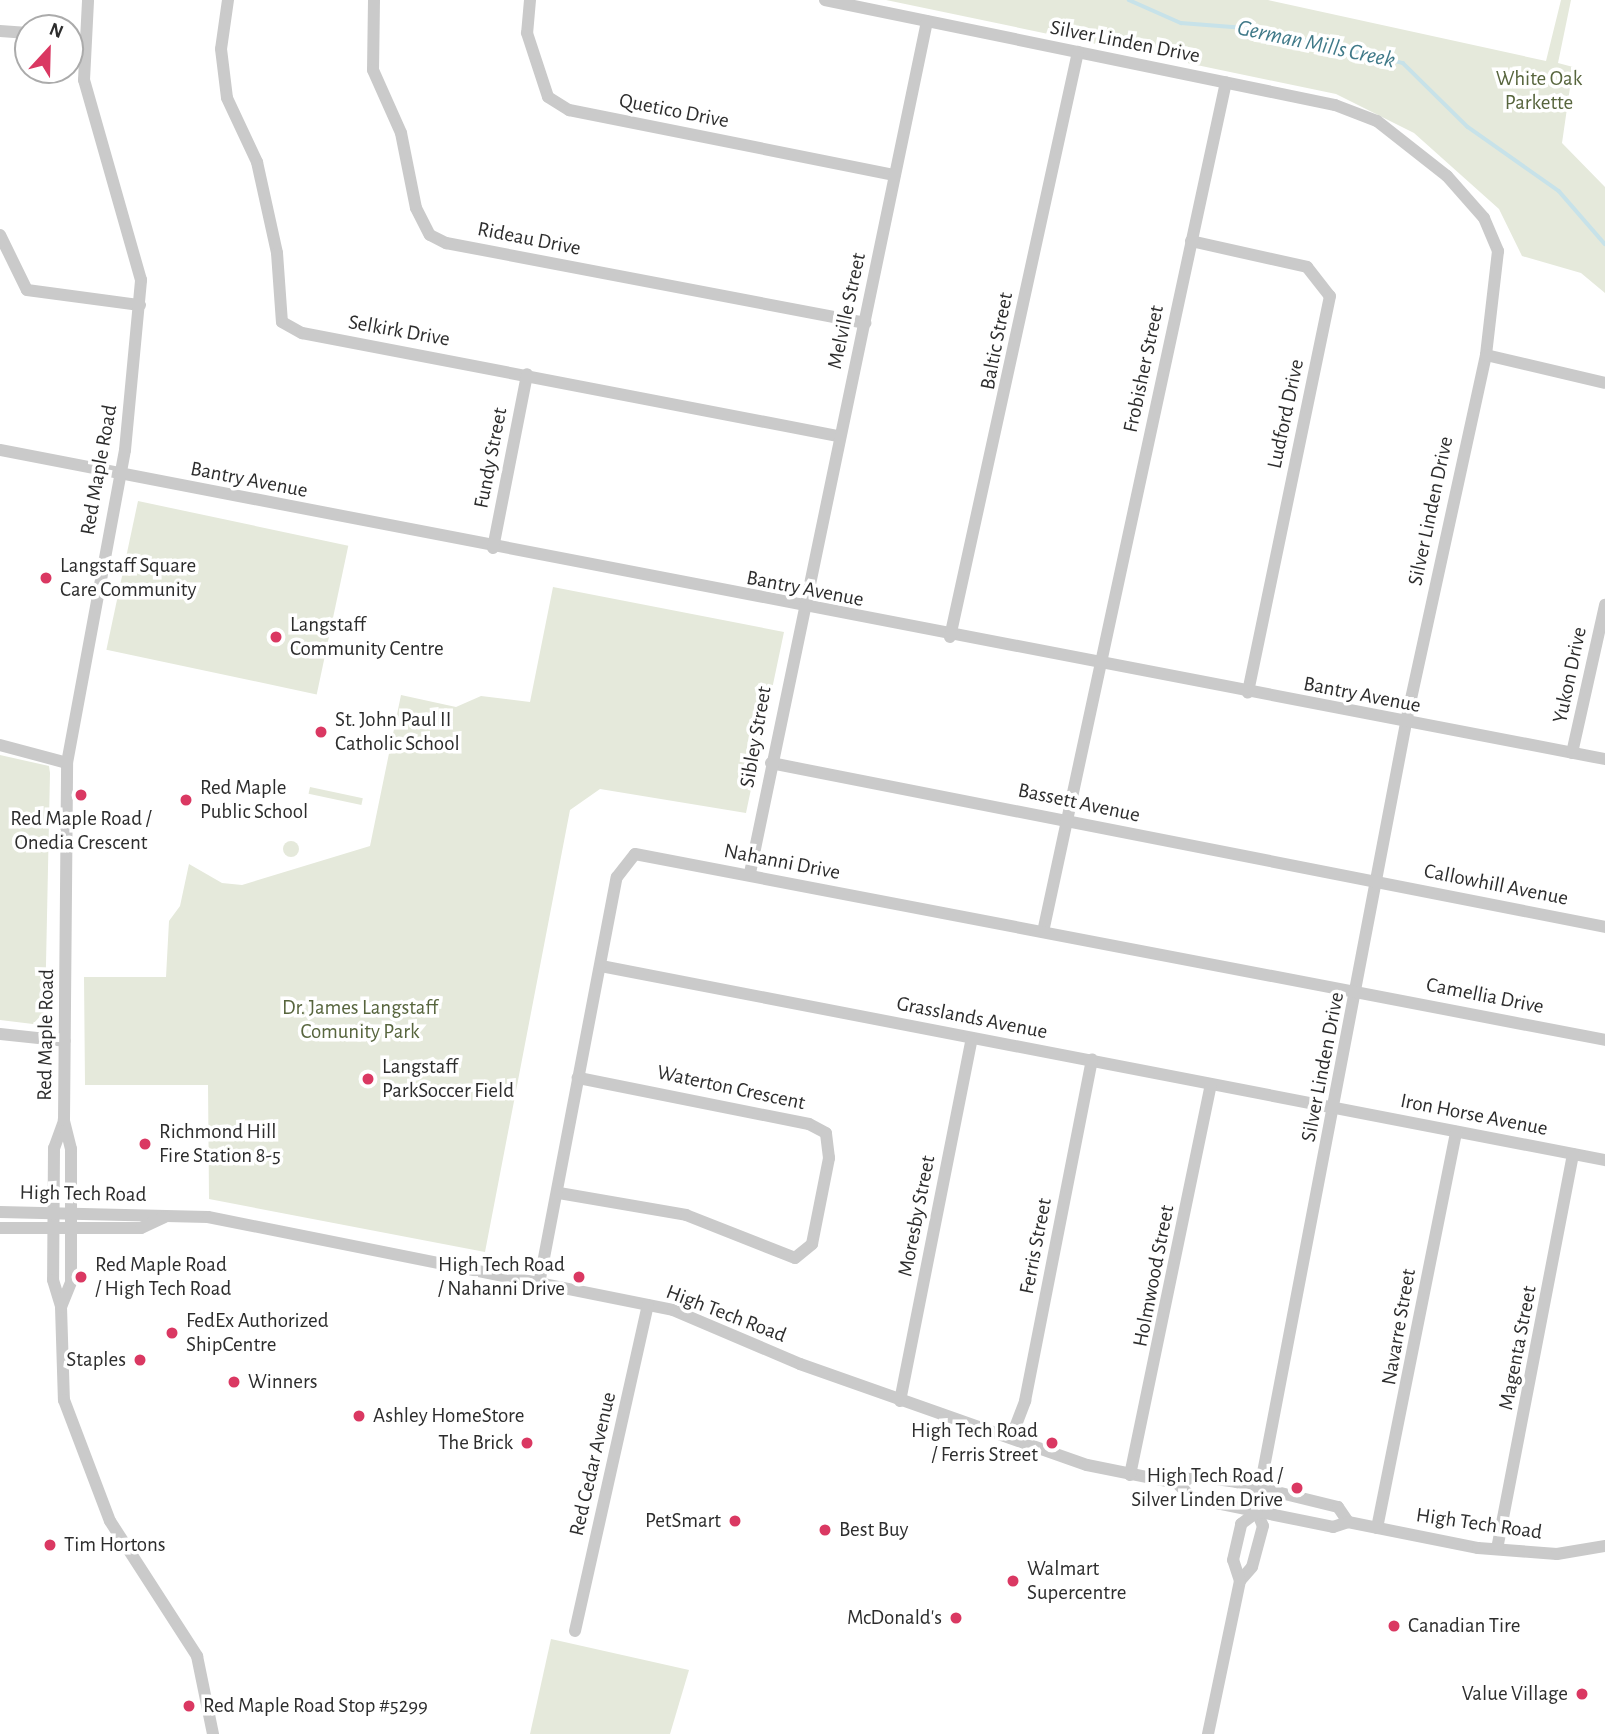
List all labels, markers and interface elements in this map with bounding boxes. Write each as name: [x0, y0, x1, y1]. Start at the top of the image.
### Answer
north arrow: [14, 14, 84, 84]
street label: Silver Linden Drive: [1048, 15, 1202, 69]
water label: German Mills Creek: [1235, 15, 1397, 75]
text: N: [47, 20, 66, 42]
park label: White Oak Parkette: [1496, 66, 1582, 116]
street label: Quetico Drive: [617, 88, 731, 134]
street label: Rideau Drive: [475, 217, 583, 261]
street label: Melville Street: [822, 251, 872, 371]
street label: Baltic Street: [975, 290, 1019, 392]
street label: Frobisher Street: [1118, 303, 1170, 435]
street label: Selkirk Drive: [346, 310, 452, 352]
street label: Ludford Drive: [1262, 357, 1310, 471]
street label: Red Maple Road: [75, 403, 123, 537]
street label: Fundy Street: [469, 405, 513, 511]
street label: Silver Linden Drive: [1403, 434, 1459, 588]
street label: Bantry Avenue: [188, 456, 310, 504]
place label: Langstaff Square Care Community: [60, 553, 196, 603]
street label: Bantry Avenue: [744, 565, 866, 613]
marker: Langstaff Square Care Community: [38, 570, 54, 586]
place label: Langstaff Community Centre: [290, 612, 444, 662]
street label: Yukon Drive: [1548, 625, 1592, 725]
marker: Langstaff Community Centre: [268, 629, 284, 645]
street label: Bantry Avenue: [1301, 671, 1423, 719]
street label: Sibley Street: [735, 684, 777, 790]
place label: St. John Paul II Catholic School: [335, 707, 460, 757]
marker: St. John Paul II Catholic School: [313, 724, 329, 740]
place label: Red Maple Public School: [200, 775, 308, 825]
street label: Bassett Avenue: [1016, 778, 1142, 828]
marker: Red Maple Road / Onedia Crescent: [73, 787, 89, 803]
marker: Red Maple Public School: [178, 792, 194, 808]
place label: Red Maple Road / Onedia Crescent: [10, 806, 152, 856]
street label: Nahanni Drive: [722, 838, 842, 886]
street label: Callowhill Avenue: [1422, 859, 1570, 911]
street label: Red Maple Road: [32, 969, 60, 1101]
street label: Camellia Drive: [1424, 972, 1546, 1020]
street label: Silver Linden Drive: [1296, 990, 1350, 1144]
street label: Grasslands Avenue: [895, 991, 1049, 1045]
park label: Dr. James Langstaff Comunity Park: [282, 995, 438, 1045]
place label: Langstaff ParkSoccer Field: [382, 1054, 514, 1104]
street label: Waterton Crescent: [655, 1060, 807, 1116]
marker: Langstaff ParkSoccer Field: [360, 1071, 376, 1087]
street label: Iron Horse Avenue: [1398, 1088, 1550, 1142]
place label: Richmond Hill Fire Station 8-5: [159, 1119, 281, 1169]
marker: Richmond Hill Fire Station 8-5: [137, 1136, 153, 1152]
street label: Moresby Street: [893, 1153, 941, 1279]
street label: High Tech Road: [19, 1180, 147, 1208]
street label: Ferris Street: [1014, 1196, 1058, 1296]
street label: Holmwood Street: [1128, 1203, 1180, 1349]
place label: Red Maple Road / High Tech Road: [95, 1252, 231, 1302]
place label: High Tech Road / Nahanni Drive: [438, 1252, 565, 1302]
street label: Navarre Street: [1376, 1267, 1422, 1387]
marker: Red Maple Road / High Tech Road: [73, 1269, 89, 1285]
marker: High Tech Road / Nahanni Drive: [571, 1269, 587, 1285]
street label: High Tech Road: [662, 1280, 790, 1348]
street label: Magenta Street: [1494, 1284, 1542, 1412]
place label: FedEx Authorized ShipCentre: [186, 1308, 329, 1358]
marker: FedEx Authorized ShipCentre: [164, 1325, 180, 1341]
place label: Staples: [66, 1347, 126, 1373]
marker: Staples: [132, 1352, 148, 1368]
place label: Winners: [248, 1369, 318, 1395]
marker: Winners: [226, 1374, 242, 1390]
street label: Red Cedar Avenue: [564, 1390, 622, 1538]
place label: Ashley HomeStore: [373, 1403, 525, 1429]
marker: Ashley HomeStore: [351, 1408, 367, 1424]
place label: High Tech Road / Ferris Street: [911, 1418, 1038, 1468]
place label: The Brick: [438, 1430, 513, 1456]
marker: The Brick: [519, 1435, 535, 1451]
marker: High Tech Road / Ferris Street: [1044, 1435, 1060, 1451]
place label: High Tech Road / Silver Linden Drive: [1131, 1463, 1283, 1513]
marker: High Tech Road / Silver Linden Drive: [1289, 1480, 1305, 1496]
street label: High Tech Road: [1414, 1503, 1544, 1545]
place label: PetSmart: [645, 1508, 721, 1534]
marker: PetSmart: [727, 1513, 743, 1529]
place label: Best Buy: [839, 1517, 908, 1543]
marker: Best Buy: [817, 1522, 833, 1538]
place label: Tim Hortons: [64, 1532, 166, 1558]
marker: Tim Hortons: [42, 1537, 58, 1553]
place label: Walmart Supercentre: [1027, 1556, 1126, 1606]
marker: Walmart Supercentre: [1005, 1573, 1021, 1589]
place label: McDonald's: [847, 1605, 942, 1631]
marker: McDonald's: [948, 1610, 964, 1626]
place label: Canadian Tire: [1408, 1613, 1520, 1639]
marker: Canadian Tire: [1386, 1618, 1402, 1634]
place label: Value Village: [1462, 1681, 1568, 1707]
marker: Value Village: [1574, 1686, 1590, 1702]
place label: Red Maple Road Stop #5299: [203, 1693, 428, 1719]
marker: Red Maple Road Stop #5299: [181, 1698, 197, 1714]

